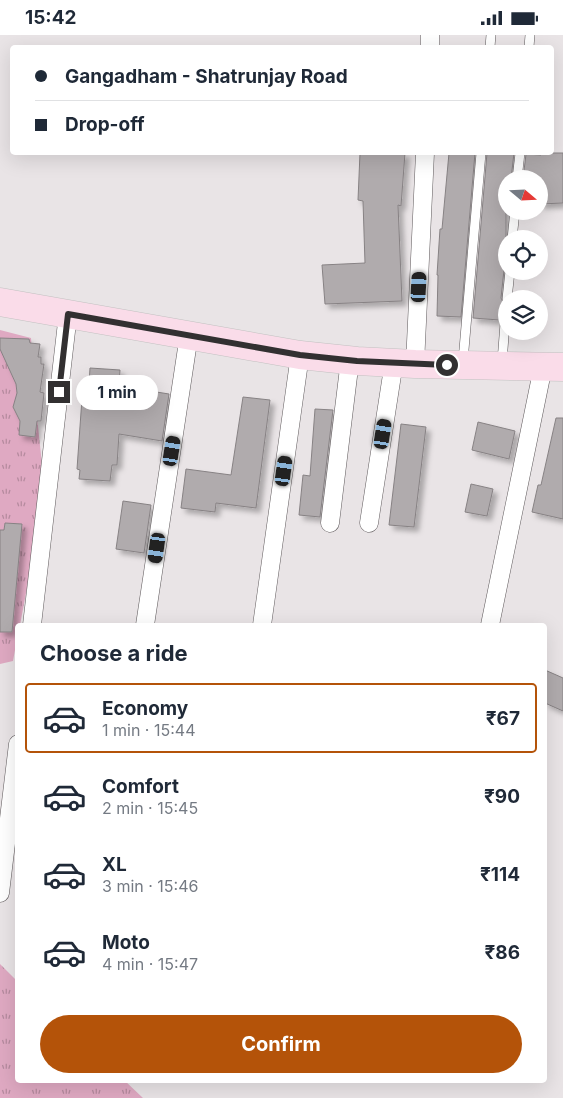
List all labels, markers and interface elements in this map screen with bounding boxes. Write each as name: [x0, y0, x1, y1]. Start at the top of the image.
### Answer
text: 15:42: [25, 6, 77, 29]
text: Gangadham - Shatrunjay Road: [65, 65, 348, 88]
text: Drop-off: [65, 113, 145, 136]
north arrow: [498, 170, 548, 220]
map controls: [498, 170, 548, 340]
button: locate: [498, 230, 548, 280]
car: [410, 272, 427, 302]
button: layers: [498, 290, 548, 340]
route start: [436, 354, 458, 376]
callout: 1 min: [76, 375, 159, 409]
route end: [48, 381, 70, 403]
text: 1 min: [97, 382, 137, 402]
car: [373, 418, 392, 450]
car: [162, 435, 181, 467]
car: [274, 455, 293, 487]
car: [147, 532, 166, 564]
text: Choose a ride: [40, 640, 188, 666]
icon: car: [42, 696, 87, 741]
text: Economy: [102, 697, 188, 720]
text: ₹67: [486, 707, 520, 730]
text: 1 min · 15:44: [102, 720, 195, 740]
icon: car: [42, 774, 87, 819]
text: Comfort: [102, 775, 179, 798]
text: ₹90: [484, 785, 520, 808]
text: 2 min · 15:45: [102, 798, 198, 818]
icon: car: [42, 852, 87, 897]
text: XL: [102, 853, 127, 876]
text: ₹114: [480, 863, 520, 886]
text: 3 min · 15:46: [102, 876, 198, 896]
icon: car: [42, 930, 87, 975]
text: Moto: [102, 931, 150, 954]
text: ₹86: [484, 941, 520, 964]
text: 4 min · 15:47: [102, 954, 198, 974]
button: Confirm: [40, 1015, 522, 1073]

